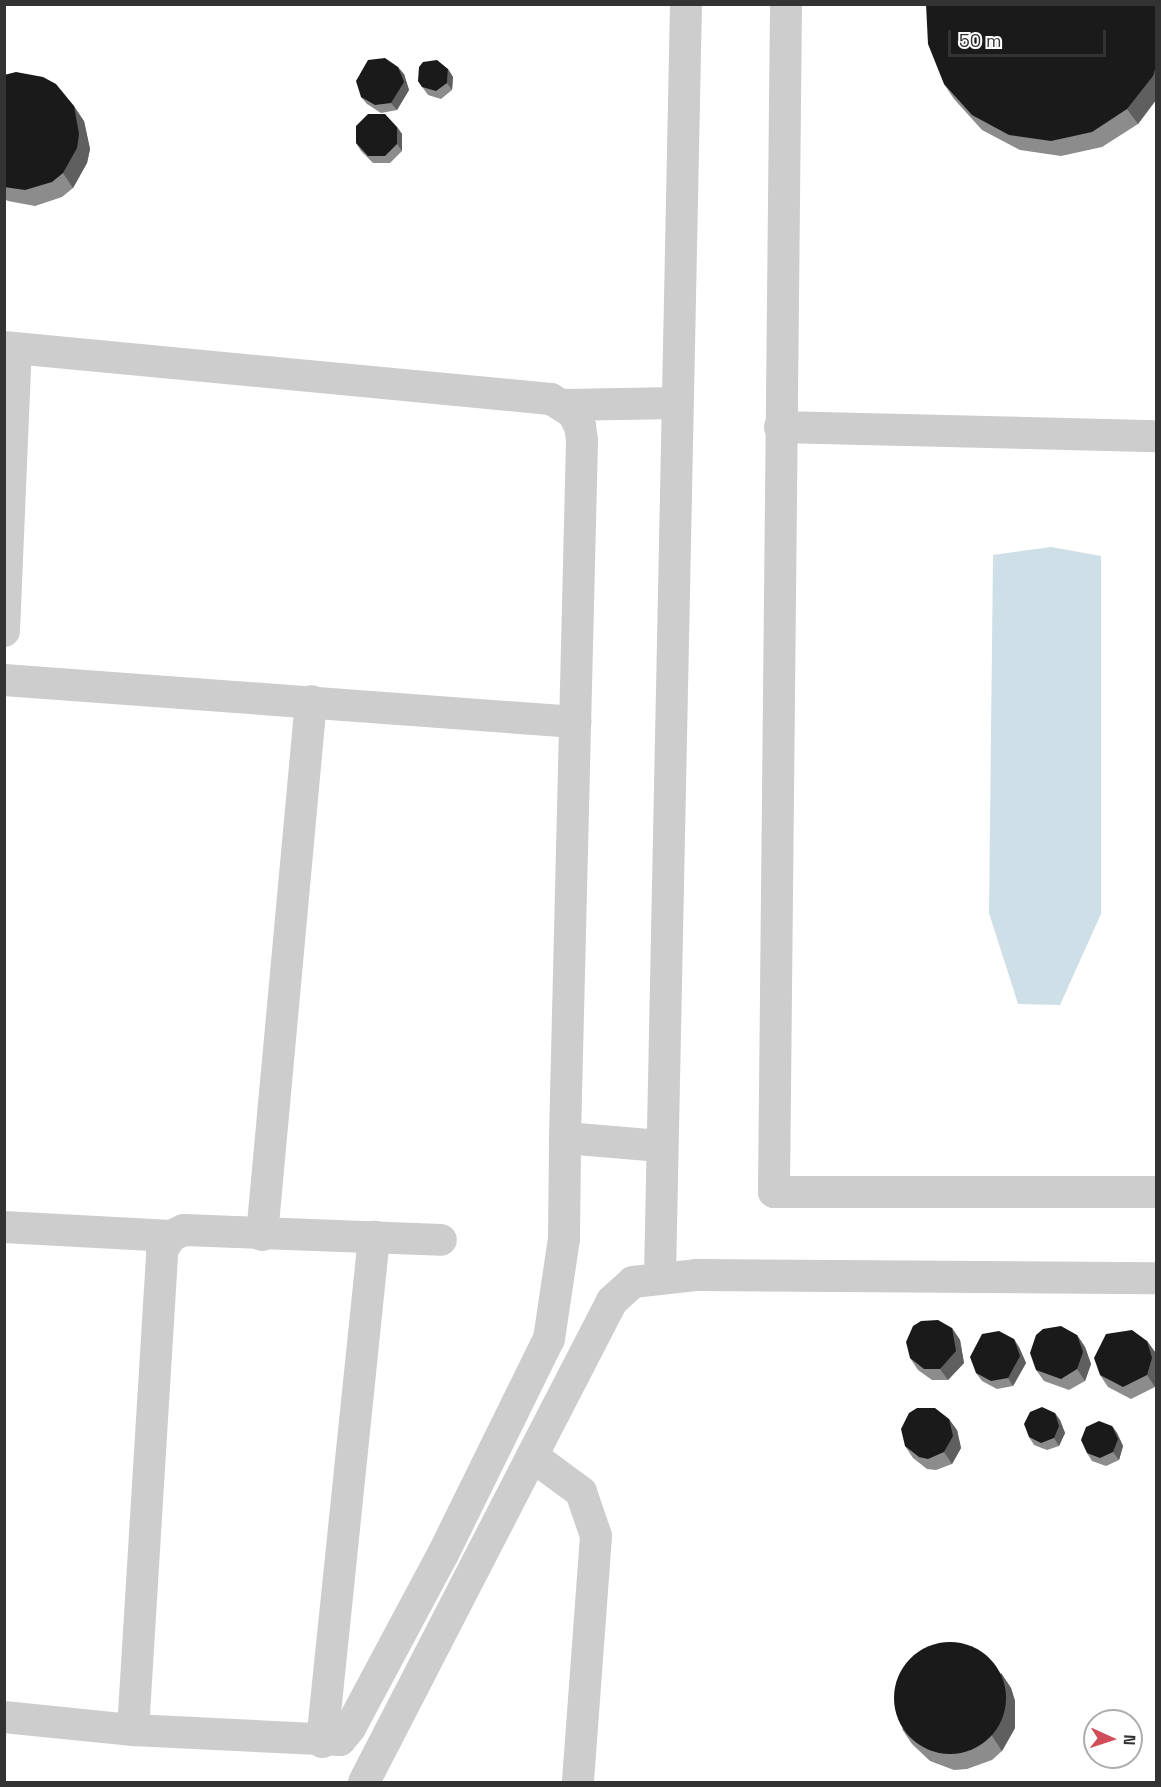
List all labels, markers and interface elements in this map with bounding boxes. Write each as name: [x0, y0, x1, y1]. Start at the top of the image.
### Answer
scale bar: [951, 18, 1108, 56]
text: 50 m: [959, 29, 1001, 52]
north arrow: [1083, 1709, 1143, 1769]
text: N: [1119, 1734, 1140, 1746]

